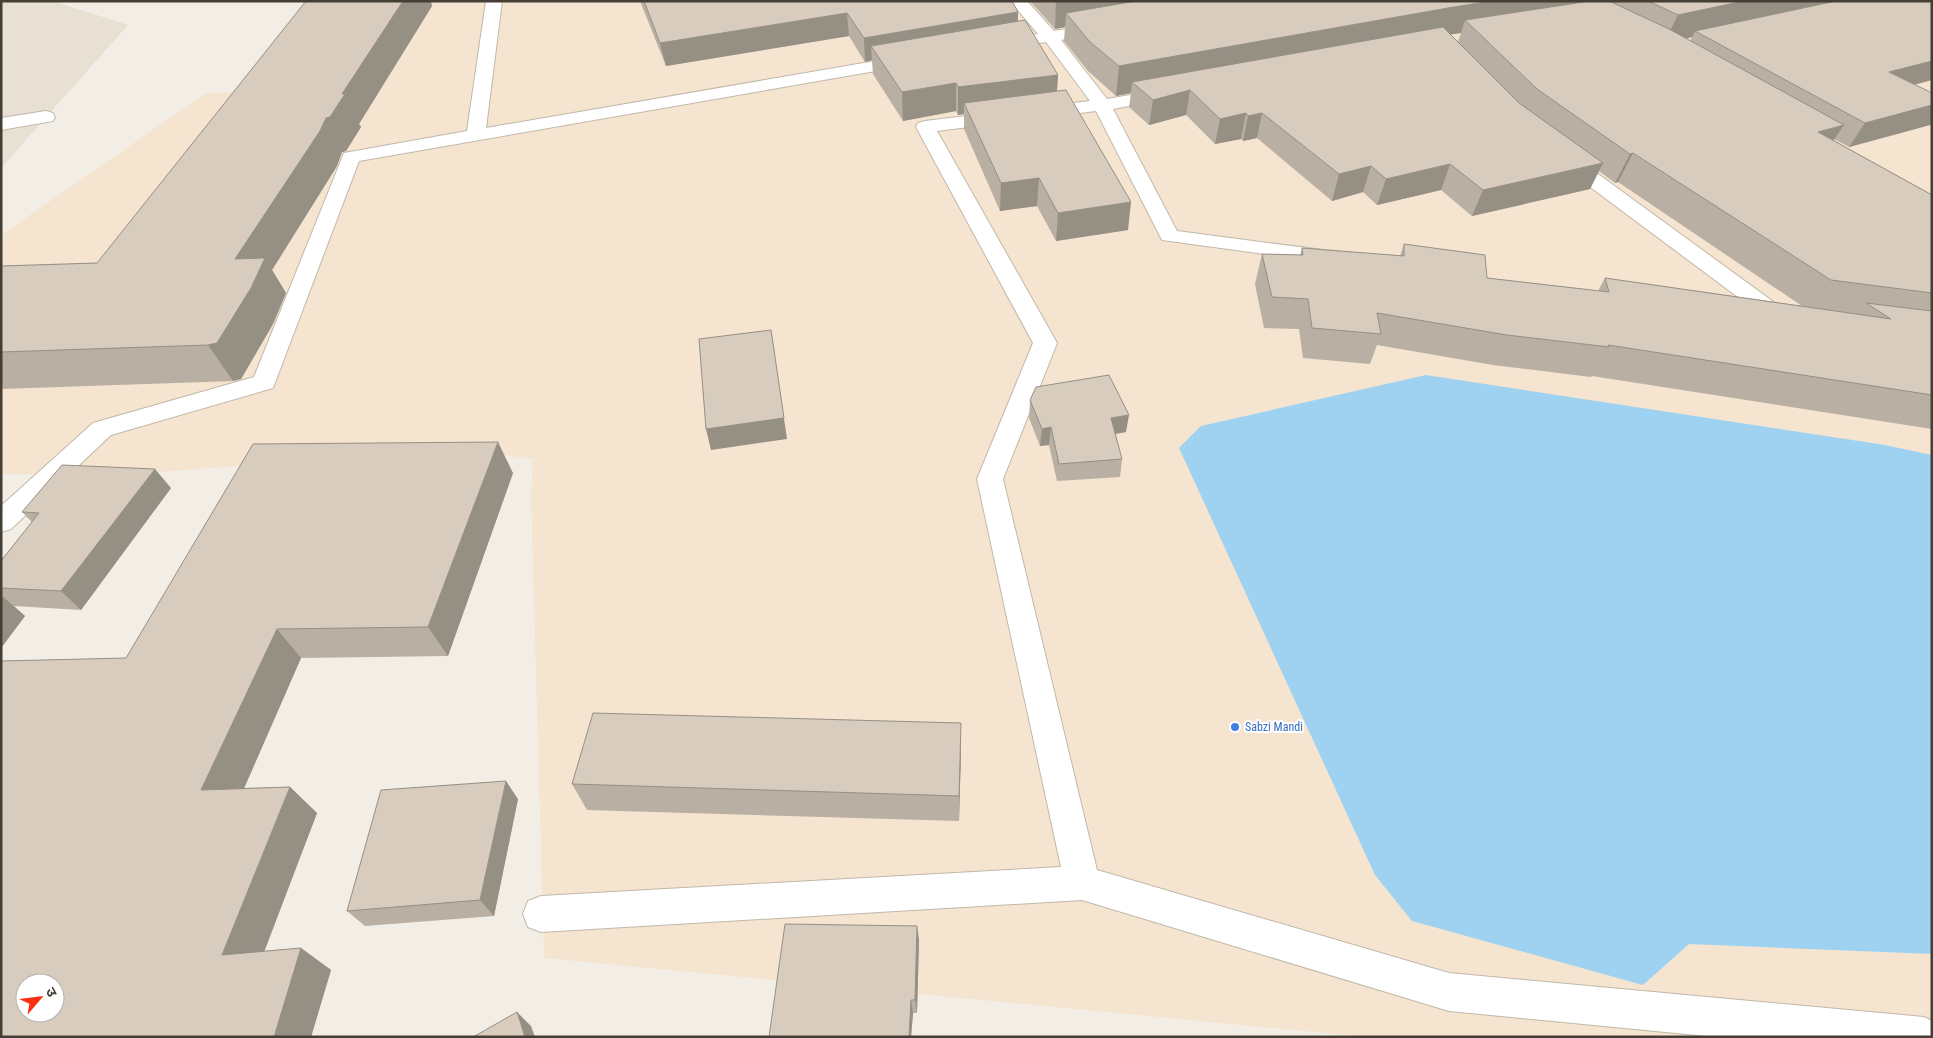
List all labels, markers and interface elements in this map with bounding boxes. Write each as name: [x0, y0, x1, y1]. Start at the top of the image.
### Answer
place label: Sabzi Mandi: [1245, 720, 1303, 734]
marker: Sabzi Mandi: [1229, 721, 1241, 733]
north arrow: [15, 973, 65, 1023]
text: उ: [42, 985, 61, 1000]

